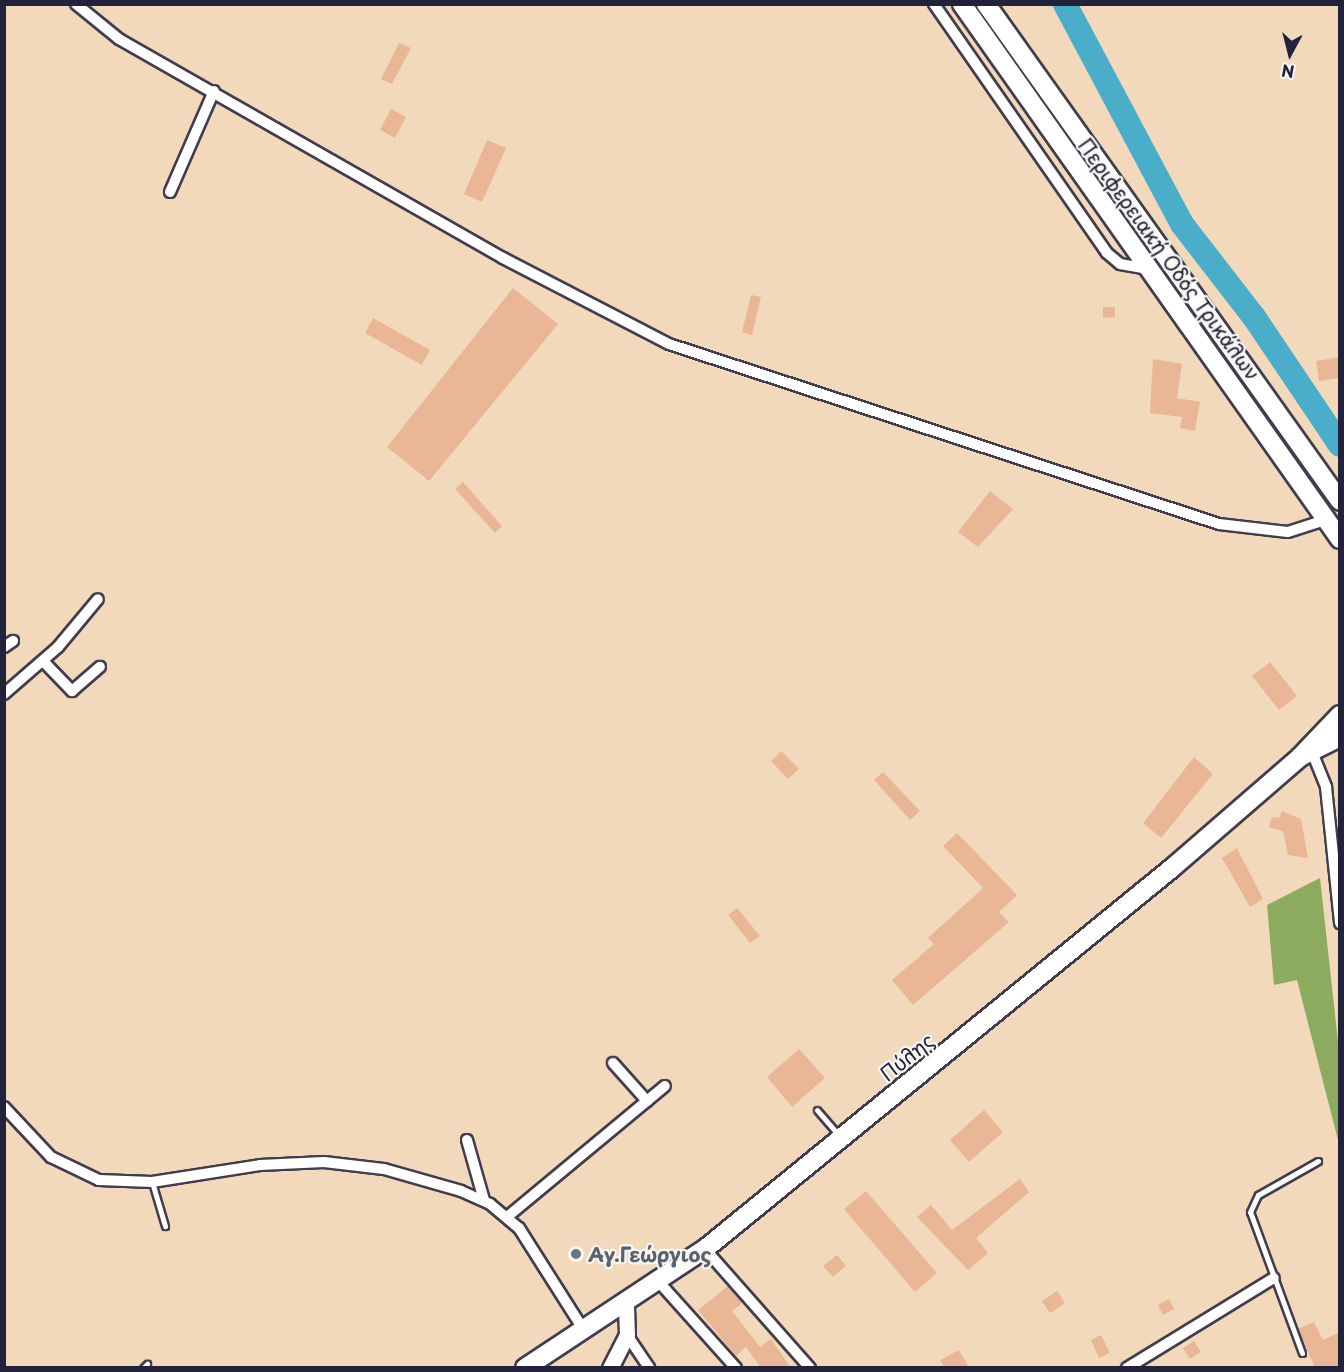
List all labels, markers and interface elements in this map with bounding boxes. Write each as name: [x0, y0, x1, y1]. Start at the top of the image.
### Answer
north arrow: [1260, 24, 1320, 84]
text: N: [1280, 59, 1296, 85]
street label: Περιφερειακή Οδός Τρικάλων: [1072, 132, 1266, 386]
street label: Πύλης: [875, 1028, 939, 1086]
place label: Αγ.Γεώργιος: [588, 1242, 711, 1266]
marker: Αγ.Γεώργιος: [569, 1247, 583, 1261]

